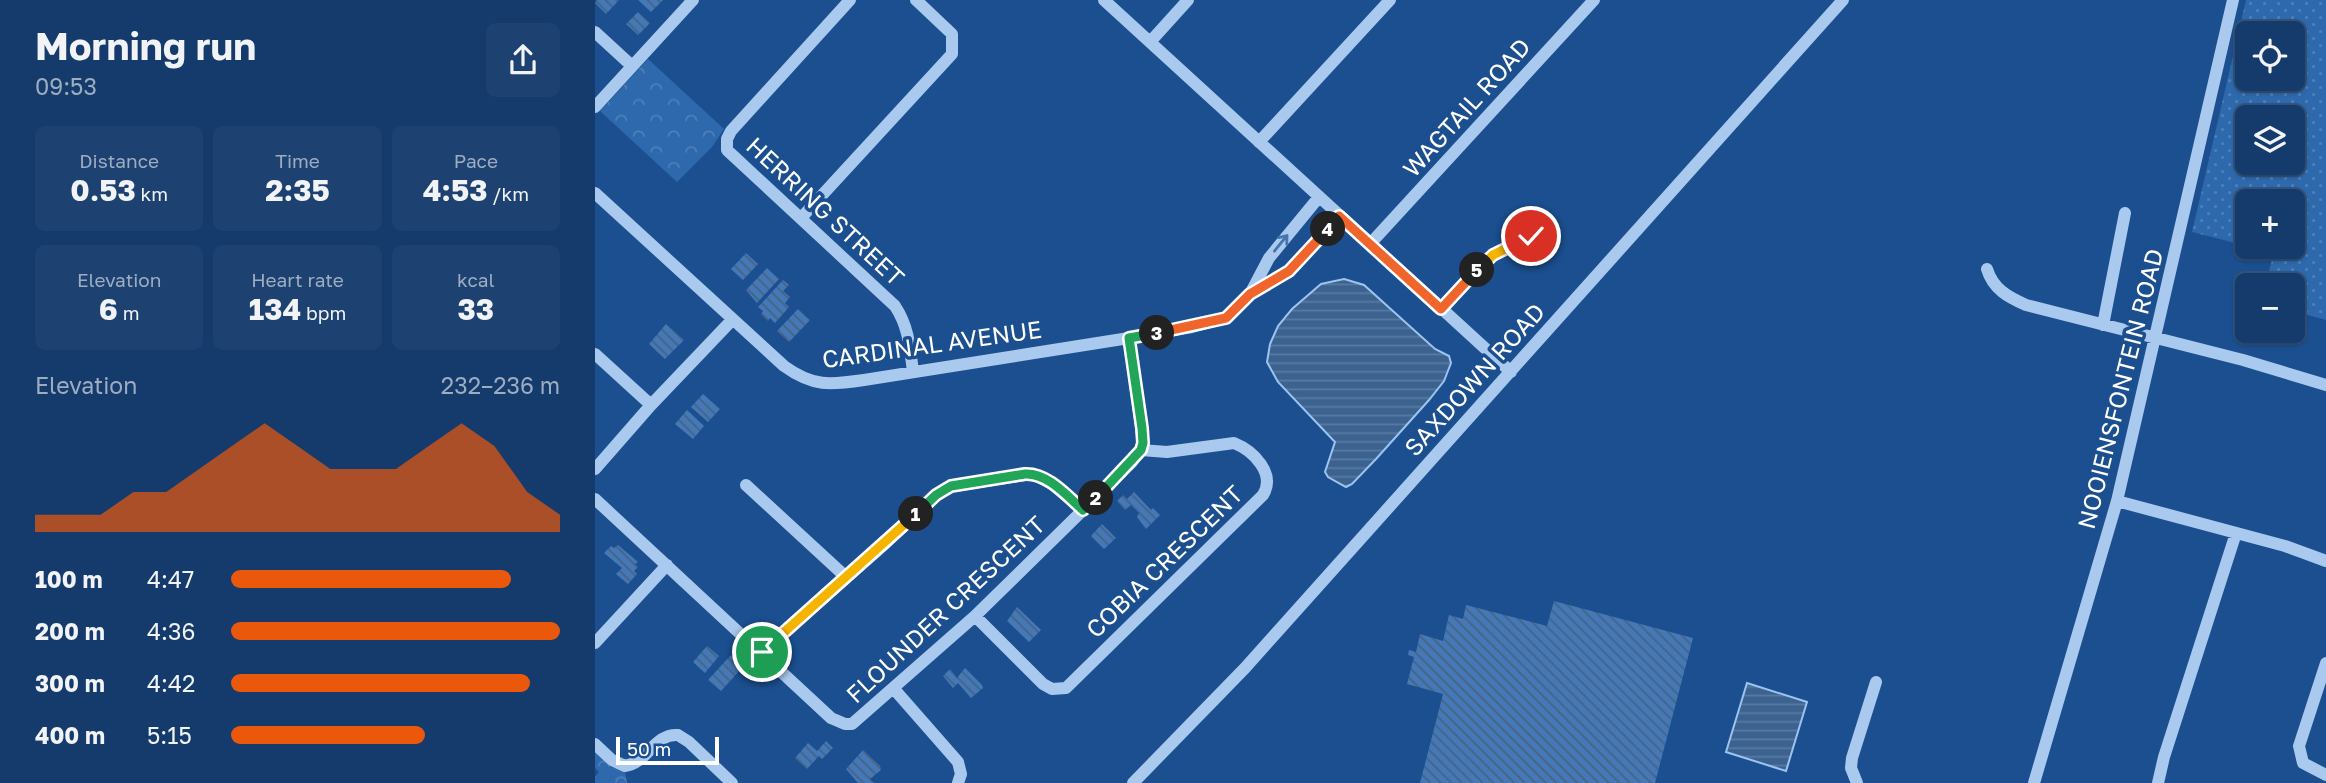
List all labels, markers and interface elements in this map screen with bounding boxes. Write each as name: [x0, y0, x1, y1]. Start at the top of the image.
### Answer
map controls: [2235, 21, 2305, 343]
button: locate: [2235, 21, 2305, 91]
text: Morning run: [35, 23, 256, 68]
button: share: [486, 23, 560, 97]
street label: WAGTAIL ROAD: [1396, 32, 1536, 182]
text: 09:53: [35, 72, 97, 100]
button: layers: [2235, 105, 2305, 175]
street label: HERRING STREET: [741, 130, 911, 291]
text: Distance: [79, 149, 159, 172]
text: Time: [275, 149, 320, 172]
text: Pace: [454, 149, 498, 172]
text: 0.53: [70, 172, 136, 208]
text: 2:35: [265, 172, 330, 208]
text: 4:53: [423, 172, 488, 208]
text: km: [136, 182, 168, 205]
text: /km: [488, 182, 529, 205]
button: +: [2235, 189, 2305, 259]
pin: [1501, 206, 1561, 266]
pin: 4: [1311, 212, 1345, 246]
text: 4: [1322, 217, 1333, 240]
icon: check: [1512, 217, 1550, 255]
one-way arrow: [1273, 235, 1288, 253]
street label: NOOIENSFONTEIN ROAD: [2071, 246, 2168, 532]
pin: 5: [1459, 252, 1495, 288]
text: 5: [1471, 258, 1482, 281]
text: Elevation: [77, 268, 161, 291]
text: Heart rate: [251, 268, 344, 291]
text: kcal: [457, 268, 495, 291]
button: −: [2235, 273, 2305, 343]
text: 6: [99, 291, 118, 327]
text: 134: [249, 291, 301, 327]
text: 33: [458, 291, 494, 327]
street label: SAXDOWN ROAD: [1398, 297, 1550, 461]
text: m: [118, 301, 139, 324]
text: bpm: [301, 301, 346, 324]
street label: CARDINAL AVENUE: [820, 314, 1044, 373]
pin: 3: [1139, 316, 1175, 350]
text: 3: [1151, 321, 1162, 344]
text: Elevation: [35, 371, 137, 399]
text: 232–236 m: [441, 371, 560, 399]
street label: COBIA CRESCENT: [1080, 479, 1248, 643]
pin: 2: [1079, 480, 1113, 516]
text: 2: [1090, 486, 1101, 509]
pin: 1: [899, 496, 933, 532]
text: 1: [911, 502, 920, 525]
street label: FLOUNDER CRESCENT: [840, 509, 1050, 709]
text: 100 m: [35, 565, 103, 593]
text: 4:47: [147, 565, 194, 593]
text: 200 m: [35, 617, 105, 645]
text: 4:36: [147, 617, 195, 645]
pin: [732, 622, 792, 682]
icon: arrive: [743, 633, 781, 671]
text: 300 m: [35, 669, 105, 697]
text: 4:42: [147, 669, 195, 697]
text: 400 m: [35, 721, 105, 749]
text: 5:15: [147, 721, 192, 749]
scale bar: [616, 734, 719, 766]
text: 50 m: [627, 737, 671, 760]

